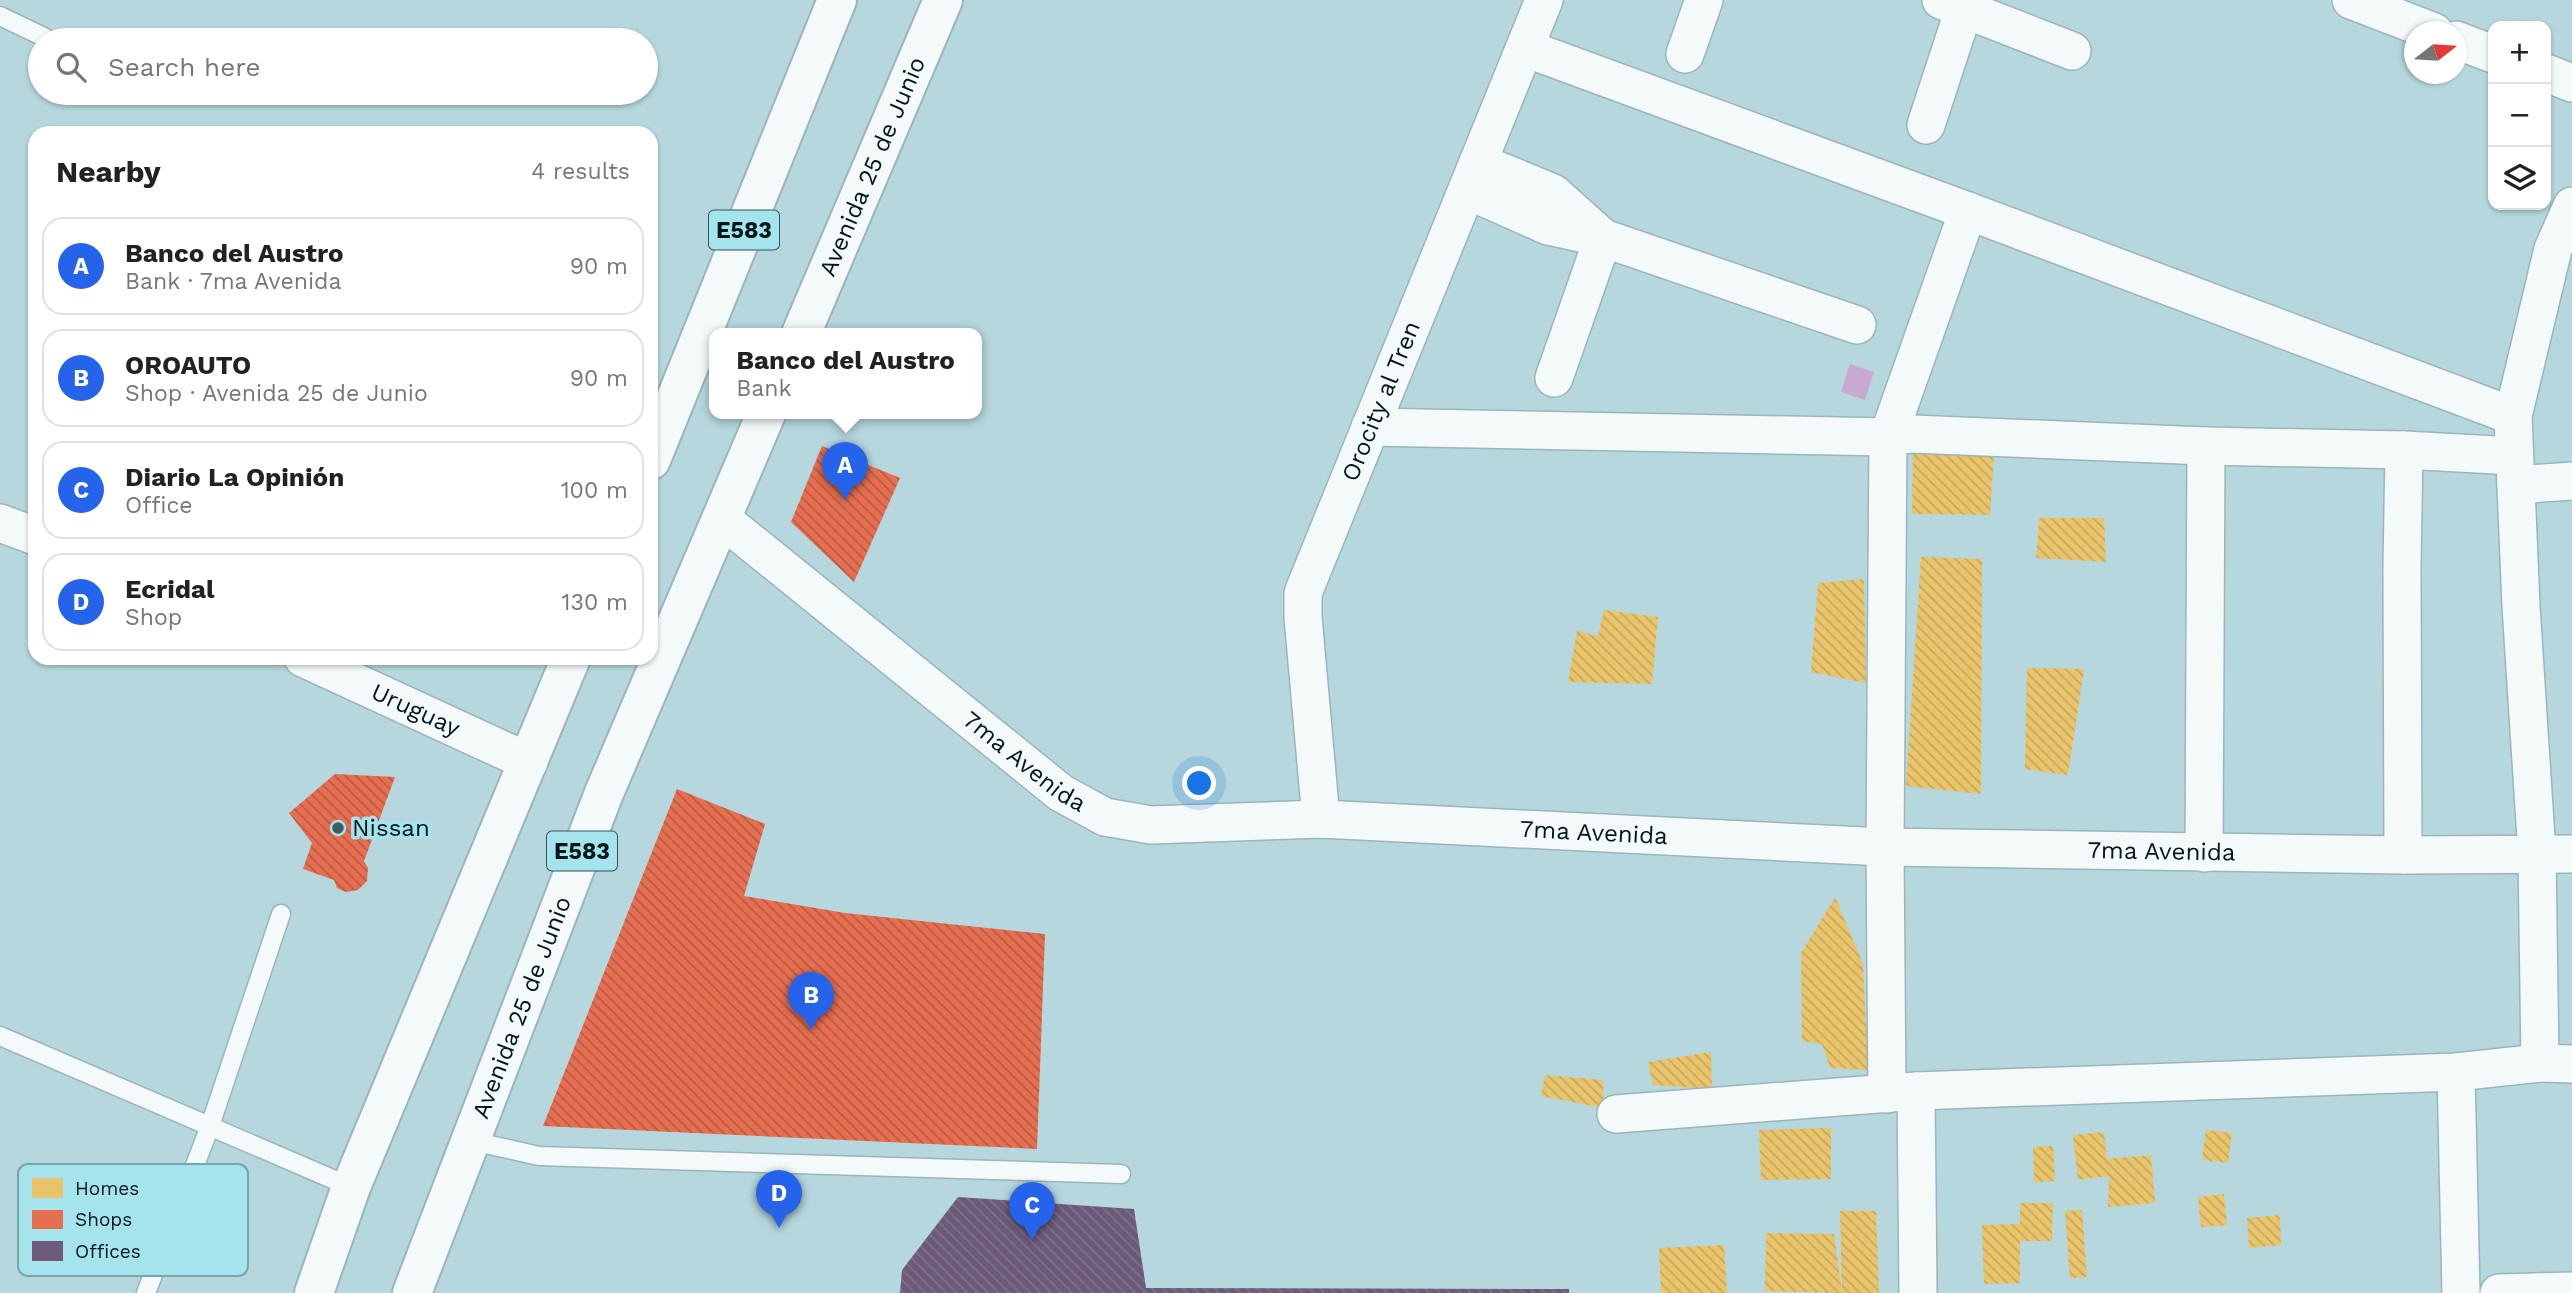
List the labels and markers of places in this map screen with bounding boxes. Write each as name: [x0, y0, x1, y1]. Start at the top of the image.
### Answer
pin: A: [822, 442, 868, 500]
place label: Nissan: [352, 814, 430, 842]
marker: Nissan: [330, 820, 346, 836]
pin: B: [788, 972, 834, 1030]
pin: D: [756, 1170, 802, 1228]
pin: C: [1009, 1182, 1055, 1240]

